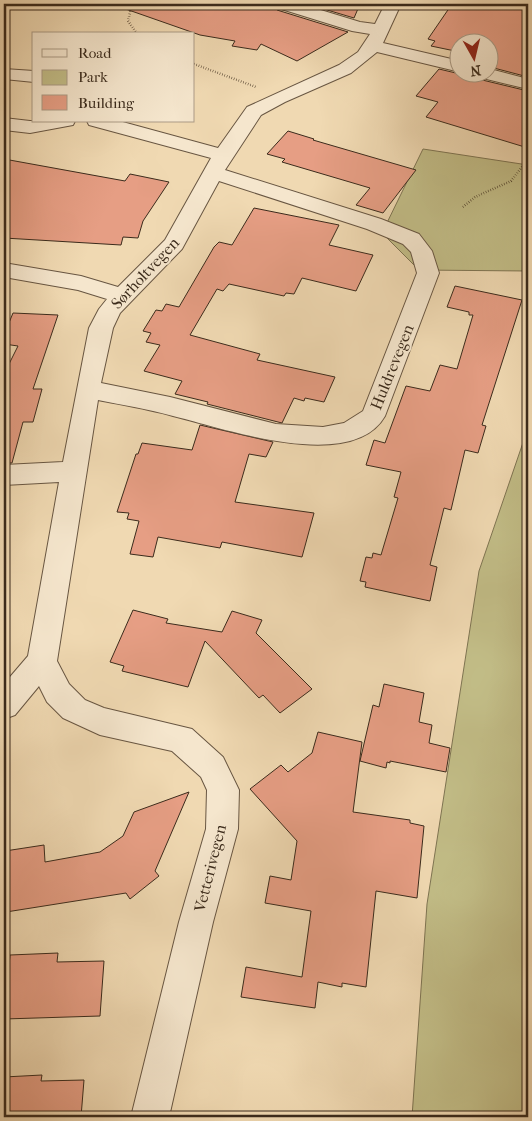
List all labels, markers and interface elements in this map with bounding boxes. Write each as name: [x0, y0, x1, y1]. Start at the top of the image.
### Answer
legend: [32, 32, 195, 122]
north arrow: [450, 32, 500, 82]
text: Road: [78, 44, 112, 62]
text: N: [469, 61, 482, 80]
text: Park: [78, 68, 108, 86]
text: Building: [78, 94, 135, 112]
street label: Sørholtvegen: [107, 233, 184, 313]
street label: Huldrevegen: [366, 321, 418, 412]
street label: Vetterivegen: [190, 822, 230, 915]

